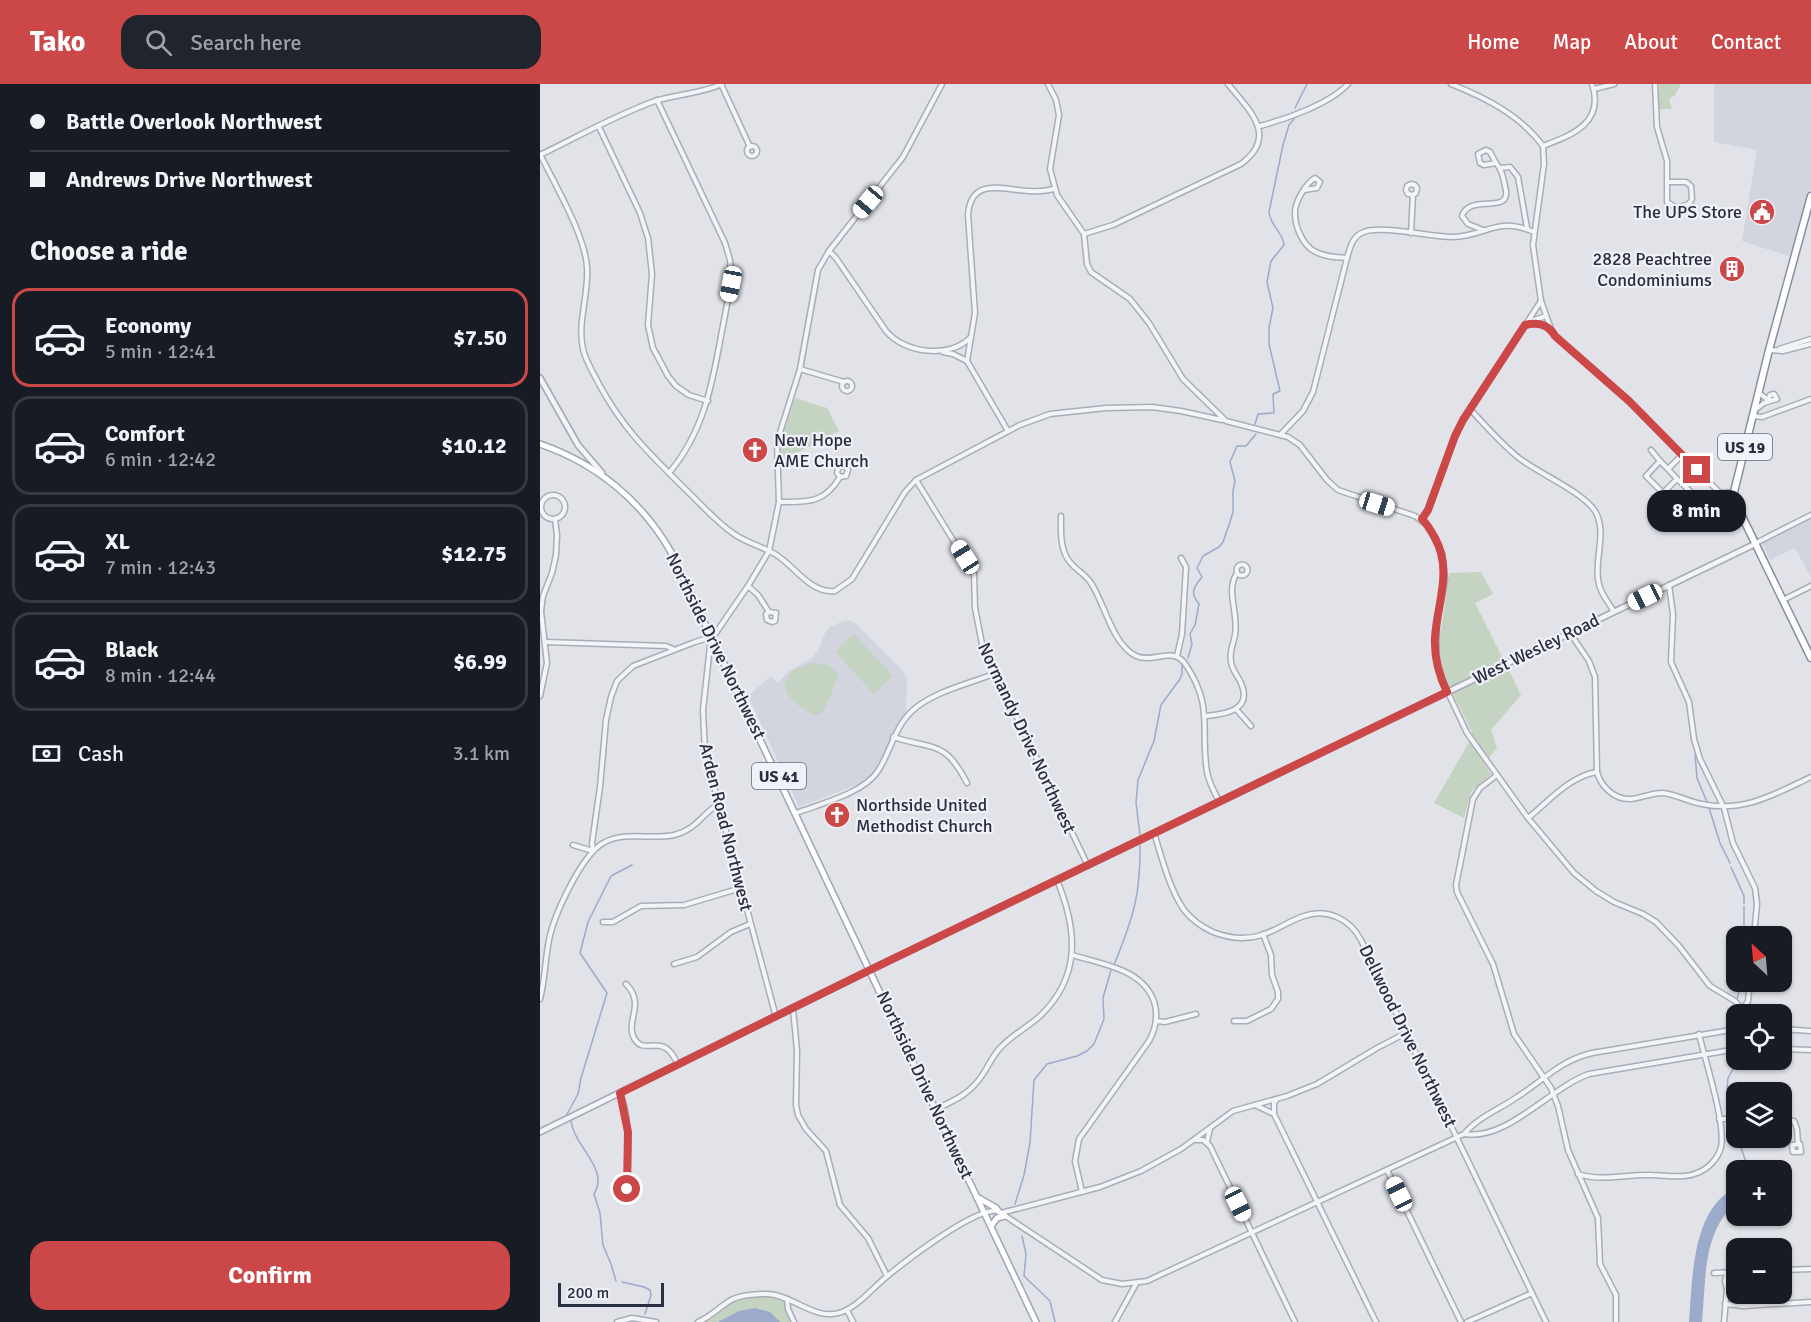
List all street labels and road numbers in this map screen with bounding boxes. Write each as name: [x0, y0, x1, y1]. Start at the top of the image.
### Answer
road number: US 19: [1718, 434, 1772, 460]
street label: Northside Drive Northwest: [661, 549, 771, 743]
street label: West Wesley Road: [1469, 609, 1603, 689]
street label: Normandy Drive Northwest: [973, 639, 1081, 837]
street label: Arden Road Northwest: [694, 741, 758, 913]
road number: US 41: [752, 763, 806, 789]
street label: Dellwood Drive Northwest: [1354, 941, 1462, 1131]
street label: Northside Drive Northwest: [872, 988, 978, 1182]

